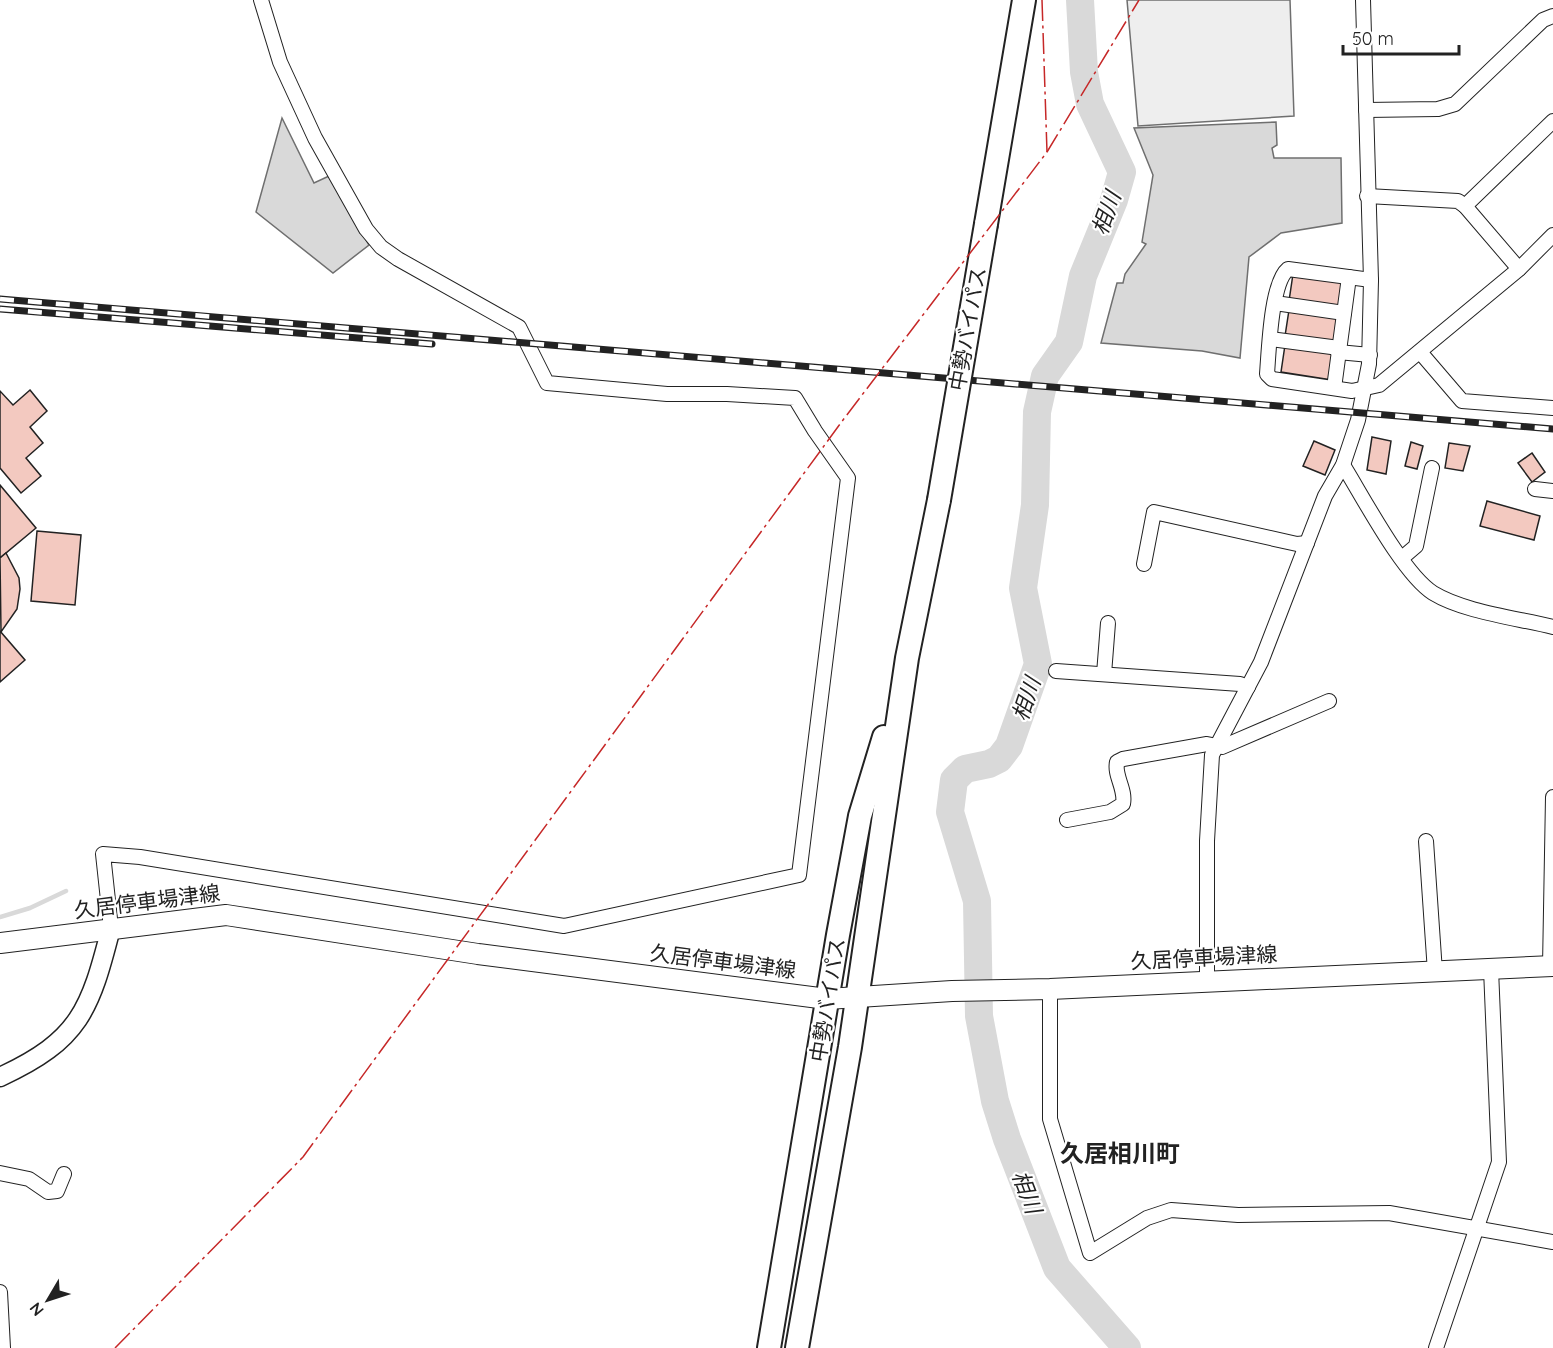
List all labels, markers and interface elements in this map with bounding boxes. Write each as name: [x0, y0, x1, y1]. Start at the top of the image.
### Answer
scale bar: [1343, 18, 1458, 56]
text: 50 m: [1352, 27, 1394, 50]
water label: 相川: [1085, 186, 1127, 238]
street label: 中勢バイパス: [943, 265, 991, 393]
water label: 相川: [1006, 672, 1047, 724]
street label: 久居停車場津線: [72, 879, 221, 923]
street label: 中勢バイパス: [804, 936, 850, 1064]
street label: 久居停車場津線: [649, 939, 798, 983]
street label: 久居停車場津線: [1130, 940, 1278, 974]
district label: 久居相川町: [1060, 1138, 1180, 1168]
water label: 相川: [1006, 1166, 1049, 1219]
north arrow: [18, 1270, 78, 1330]
text: N: [25, 1299, 48, 1320]

